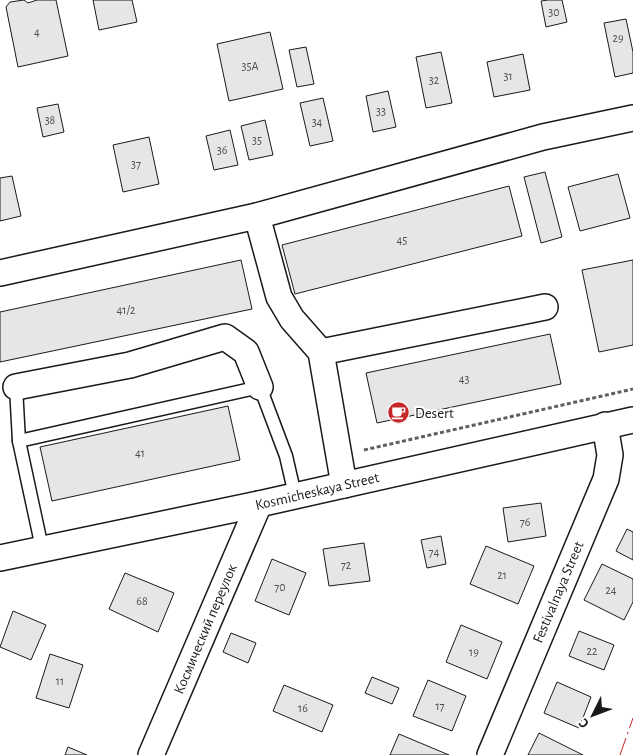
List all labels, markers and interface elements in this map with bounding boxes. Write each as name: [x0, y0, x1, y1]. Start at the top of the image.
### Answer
house number: 30: [548, 6, 560, 18]
house number: 4: [34, 26, 40, 38]
house number: 29: [612, 32, 624, 44]
house number: 35А: [241, 60, 259, 72]
house number: 31: [503, 70, 513, 82]
house number: 32: [429, 74, 440, 86]
house number: 33: [376, 105, 386, 117]
house number: 38: [45, 114, 56, 126]
house number: 34: [312, 116, 323, 128]
house number: 35: [252, 134, 262, 146]
house number: 36: [217, 144, 228, 156]
house number: 37: [131, 158, 141, 170]
house number: 45: [397, 234, 407, 246]
house number: 41/2: [117, 304, 136, 316]
house number: 43: [459, 373, 469, 385]
cafe icon: Desert: [387, 401, 411, 425]
place label: Desert: [415, 406, 454, 421]
house number: 41: [135, 447, 145, 459]
street label: Kosmicheskaya Street: [254, 470, 381, 513]
house number: 76: [520, 516, 531, 528]
street label: Festivalnaya Street: [530, 539, 587, 645]
house number: 74: [429, 546, 440, 558]
house number: 72: [341, 559, 352, 571]
street label: Космический переулок: [171, 562, 240, 696]
house number: 21: [497, 569, 507, 581]
house number: 70: [274, 581, 286, 593]
house number: 24: [605, 584, 617, 596]
house number: 68: [136, 595, 148, 607]
house number: 22: [587, 645, 598, 657]
house number: 19: [469, 646, 479, 658]
house number: 11: [56, 675, 64, 687]
north arrow: [568, 690, 618, 740]
house number: 17: [435, 700, 445, 712]
house number: 16: [298, 702, 308, 714]
text: С: [576, 715, 592, 731]

